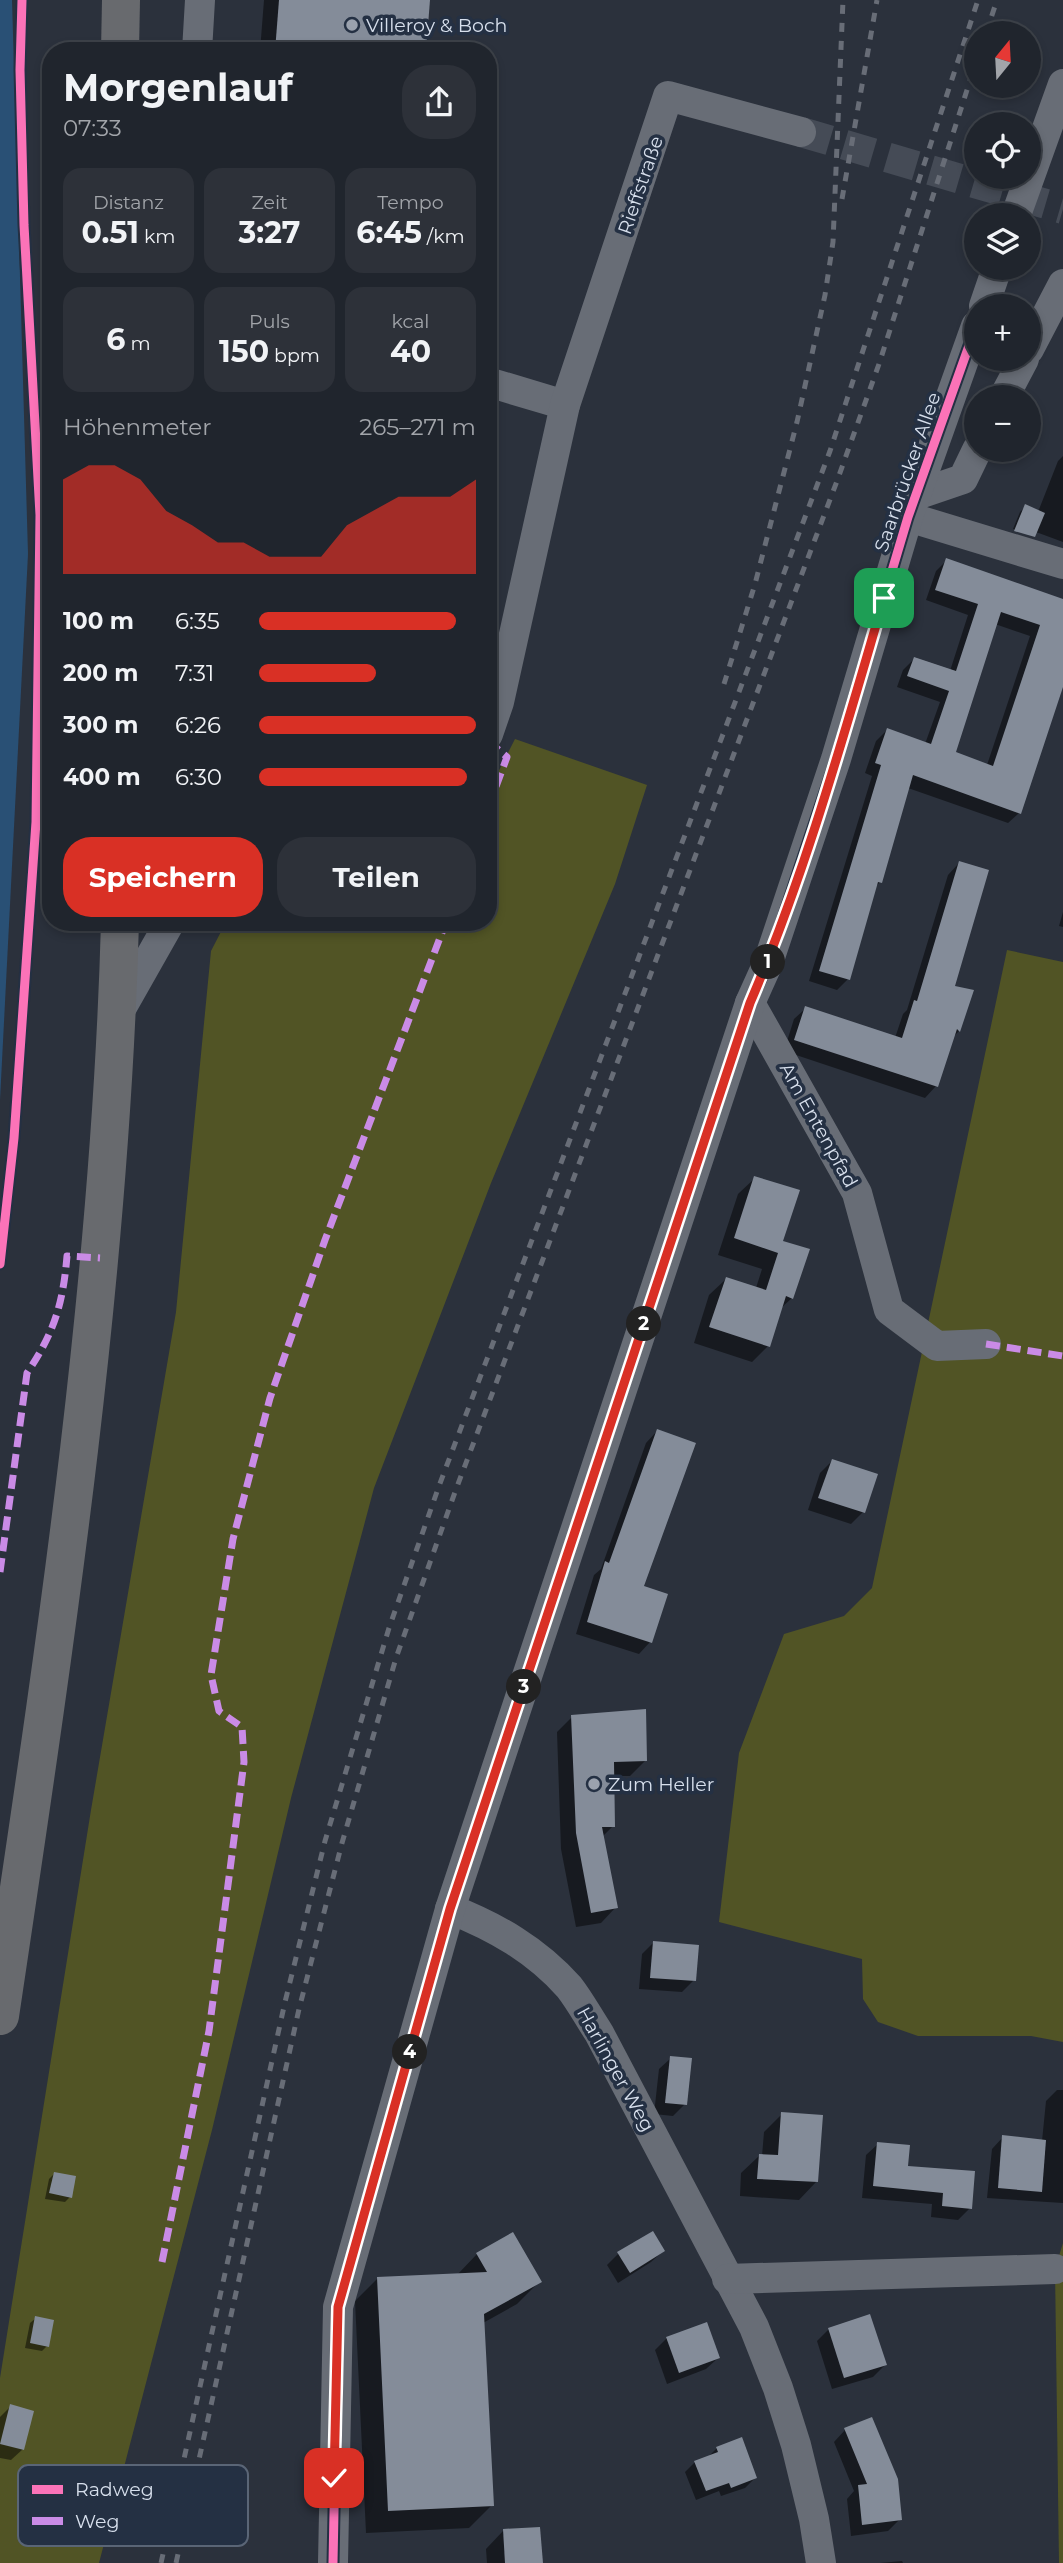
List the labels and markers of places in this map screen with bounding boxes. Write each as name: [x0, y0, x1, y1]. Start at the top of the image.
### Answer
place label: Villeroy & Boch: [366, 14, 507, 37]
marker: Villeroy & Boch: [344, 17, 360, 33]
pin: [854, 568, 914, 628]
pin: 1: [750, 944, 786, 979]
pin: 2: [626, 1306, 662, 1342]
pin: 3: [506, 1670, 542, 1704]
place label: Zum Heller: [608, 1773, 714, 1796]
marker: Zum Heller: [586, 1776, 602, 1792]
pin: 4: [392, 2035, 428, 2070]
pin: [304, 2448, 364, 2508]

